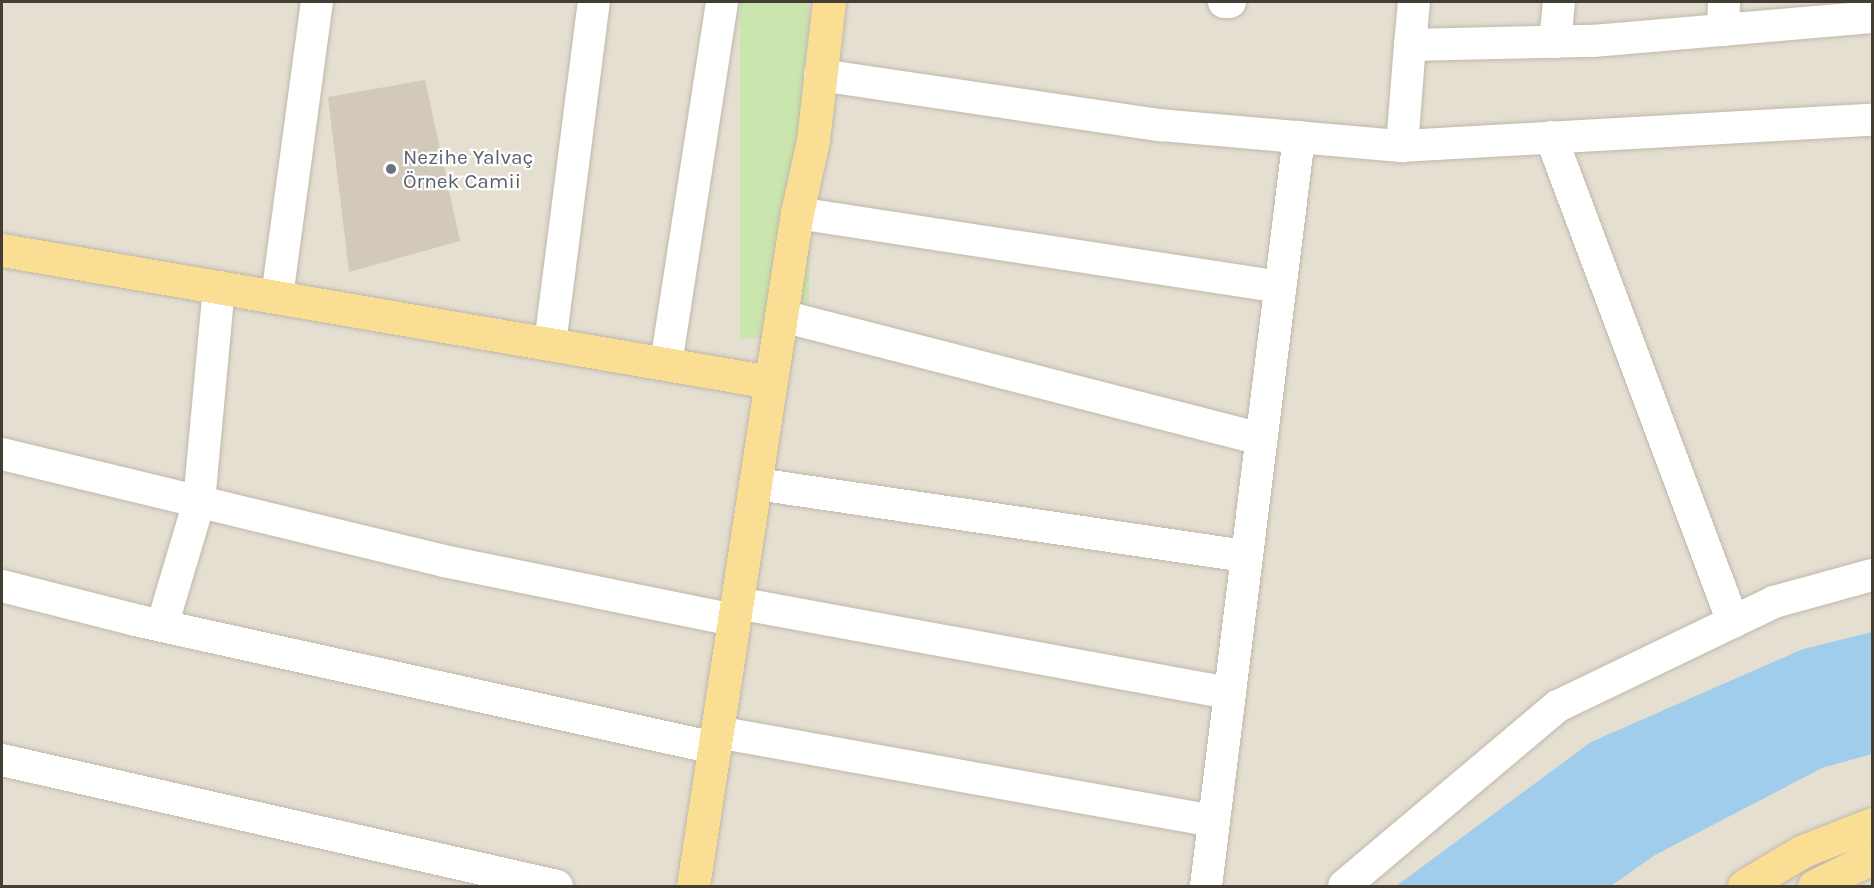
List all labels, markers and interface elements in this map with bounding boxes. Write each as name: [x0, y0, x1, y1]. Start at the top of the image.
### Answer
place label: Nezihe Yalvaç Örnek Camii: [403, 144, 533, 194]
marker: Nezihe Yalvaç Örnek Camii: [384, 162, 398, 176]

